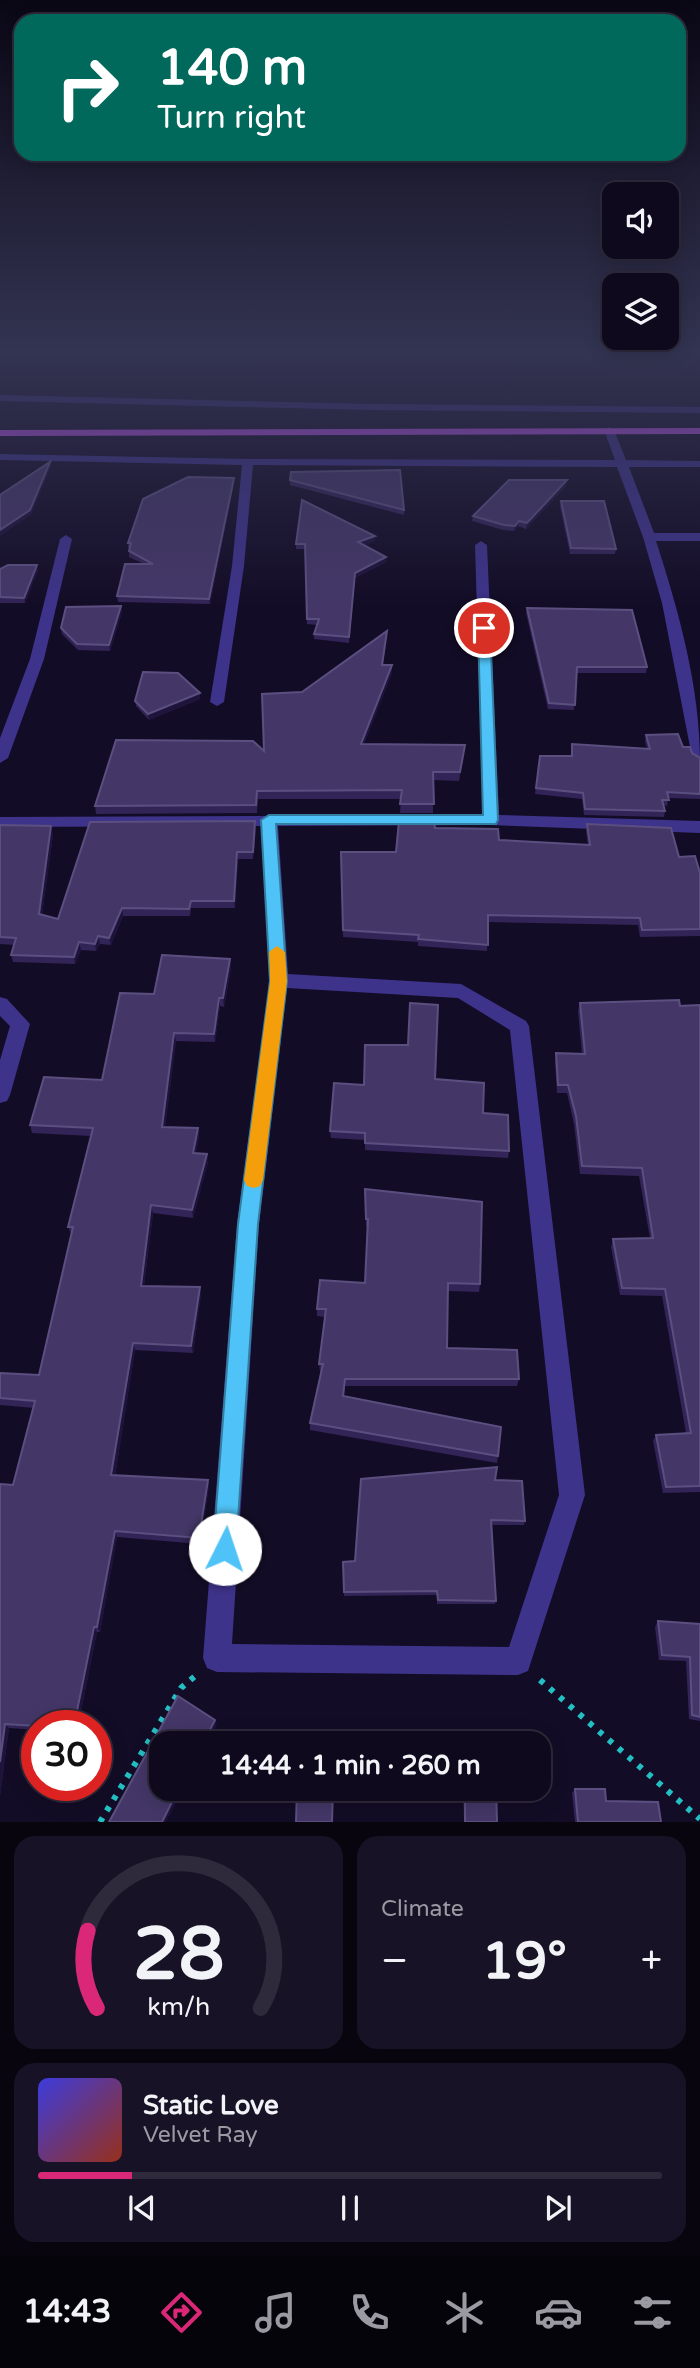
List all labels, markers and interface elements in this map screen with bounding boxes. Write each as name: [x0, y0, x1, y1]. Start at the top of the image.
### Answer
text: 140 m: [157, 39, 307, 98]
icon: right: [42, 42, 133, 133]
text: Turn right: [157, 99, 306, 137]
map controls: [602, 182, 679, 350]
button: sound: [602, 182, 679, 259]
button: layers: [602, 273, 679, 350]
pin: [454, 598, 514, 658]
icon: arrive: [465, 609, 503, 647]
position arrow: [188, 1512, 262, 1586]
speed limit sign: 30: [21, 1710, 112, 1801]
text: 14:44 · 1 min · 260 m: [219, 1750, 481, 1781]
text: Climate: [381, 1895, 464, 1923]
text: 28: [133, 1912, 224, 2000]
text: 19°: [482, 1930, 567, 1993]
text: −: [381, 1938, 408, 1984]
text: +: [641, 1938, 662, 1984]
text: km/h: [147, 1992, 210, 2022]
text: Static Love: [143, 2090, 279, 2121]
text: Velvet Ray: [143, 2121, 258, 2149]
icon: previous: [123, 2189, 161, 2227]
icon: pause: [331, 2189, 369, 2227]
icon: next: [539, 2189, 577, 2227]
icon: directions: [157, 2288, 206, 2337]
icon: music: [251, 2288, 300, 2337]
icon: phone: [345, 2288, 394, 2337]
icon: climate: [440, 2288, 489, 2337]
icon: car: [534, 2288, 583, 2337]
icon: filters: [628, 2288, 677, 2337]
text: 14:43: [23, 2293, 111, 2331]

